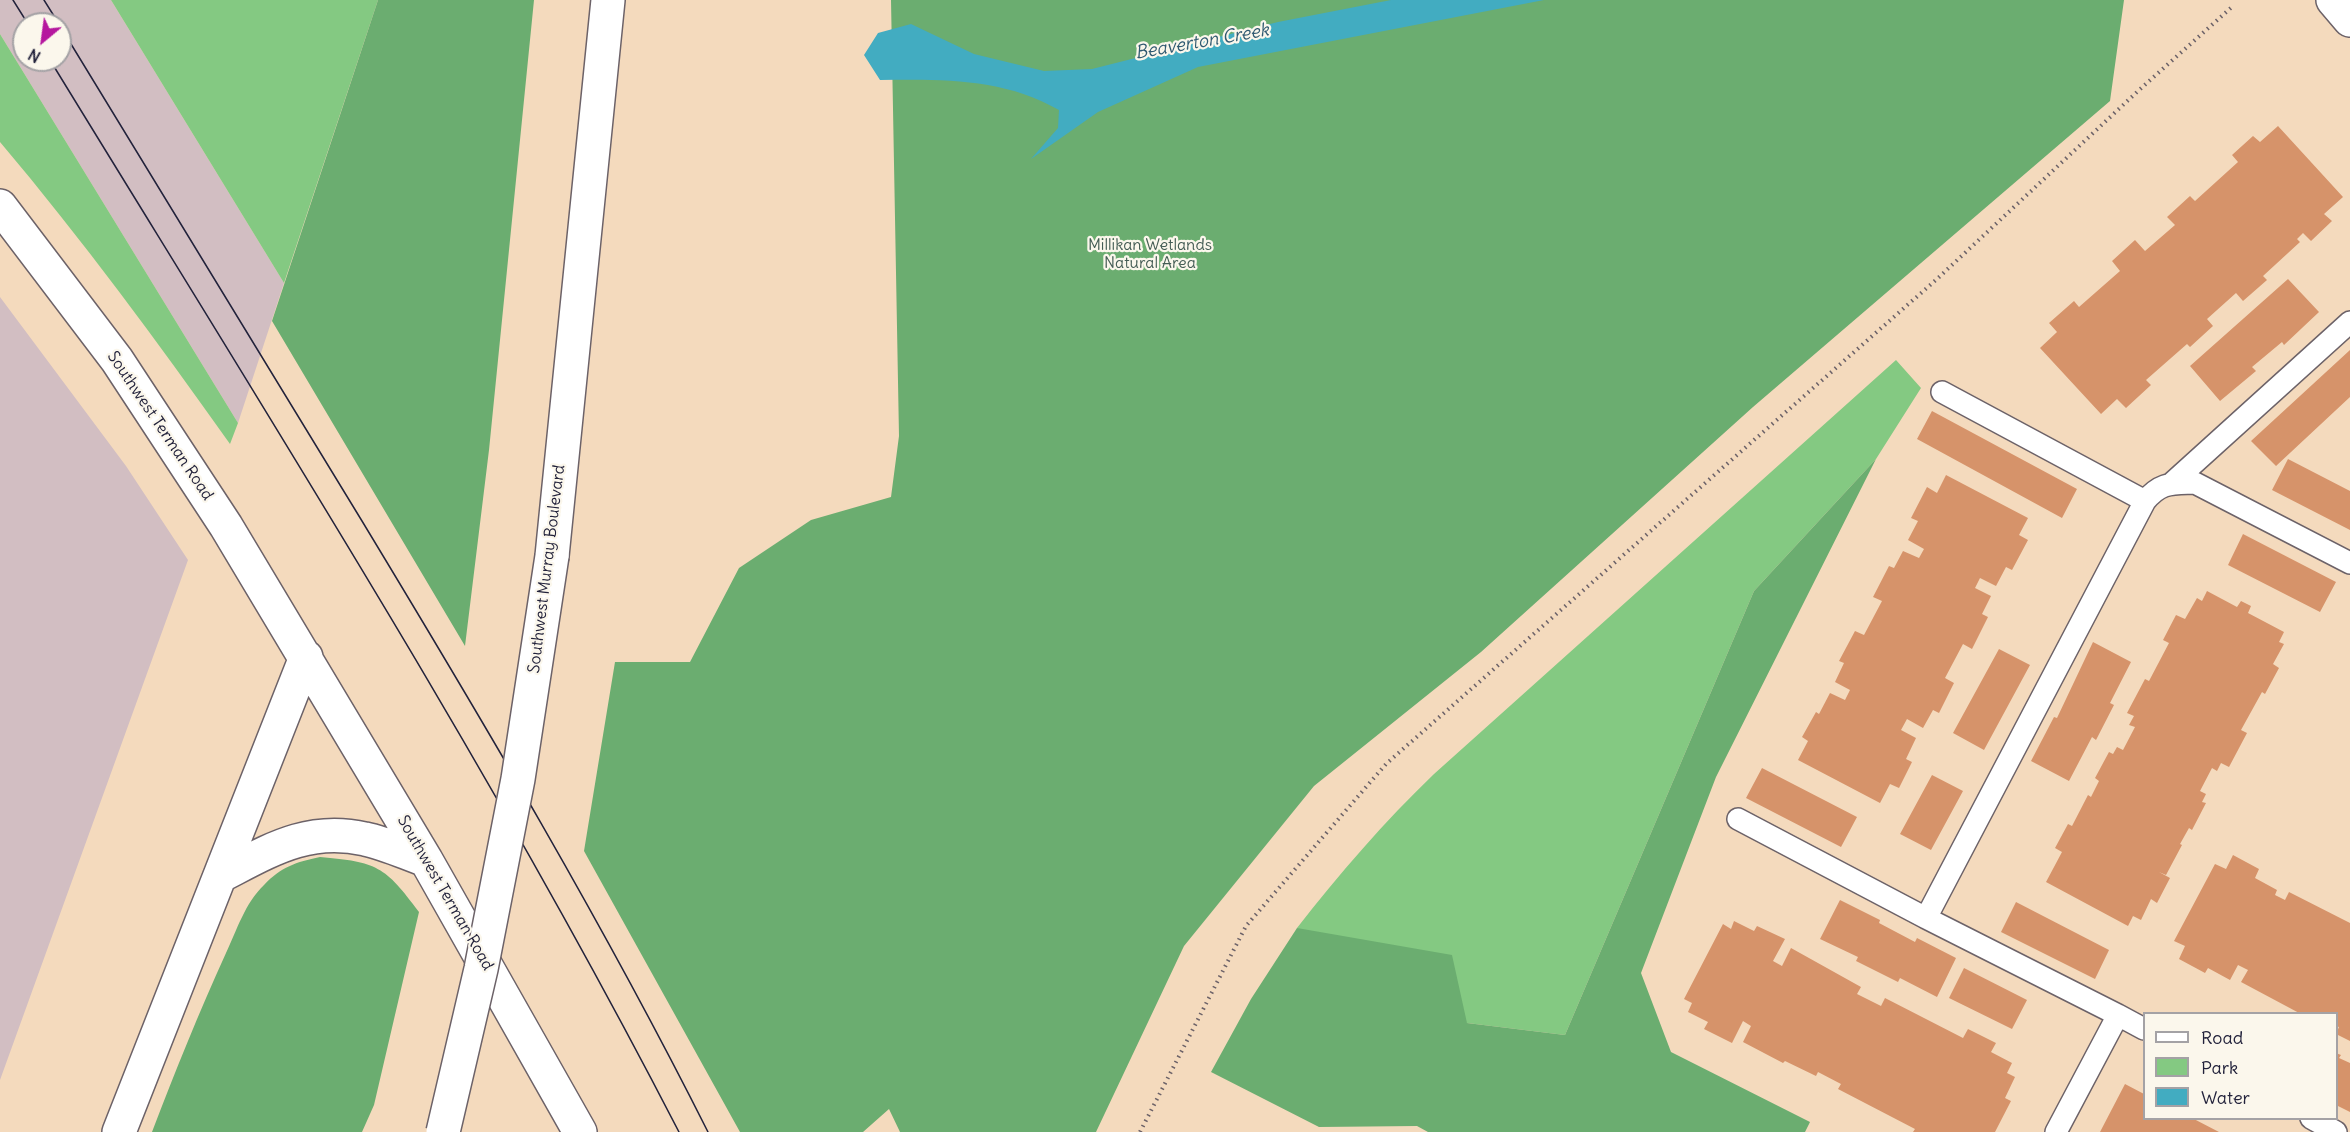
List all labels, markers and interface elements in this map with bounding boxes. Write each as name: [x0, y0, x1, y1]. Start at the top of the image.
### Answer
north arrow: [12, 12, 72, 72]
water label: Beaverton Creek: [1133, 20, 1271, 64]
text: N: [25, 45, 44, 67]
park label: Millikan Wetlands Natural Area: [1088, 235, 1212, 273]
street label: Southwest Terman Road: [103, 348, 217, 504]
street label: Southwest Murray Boulevard: [525, 464, 569, 674]
street label: Southwest Terman Road: [393, 812, 497, 974]
legend: [2143, 1012, 2338, 1120]
text: Road: [2201, 1026, 2243, 1049]
text: Park: [2201, 1056, 2238, 1079]
text: Water: [2201, 1086, 2250, 1109]

